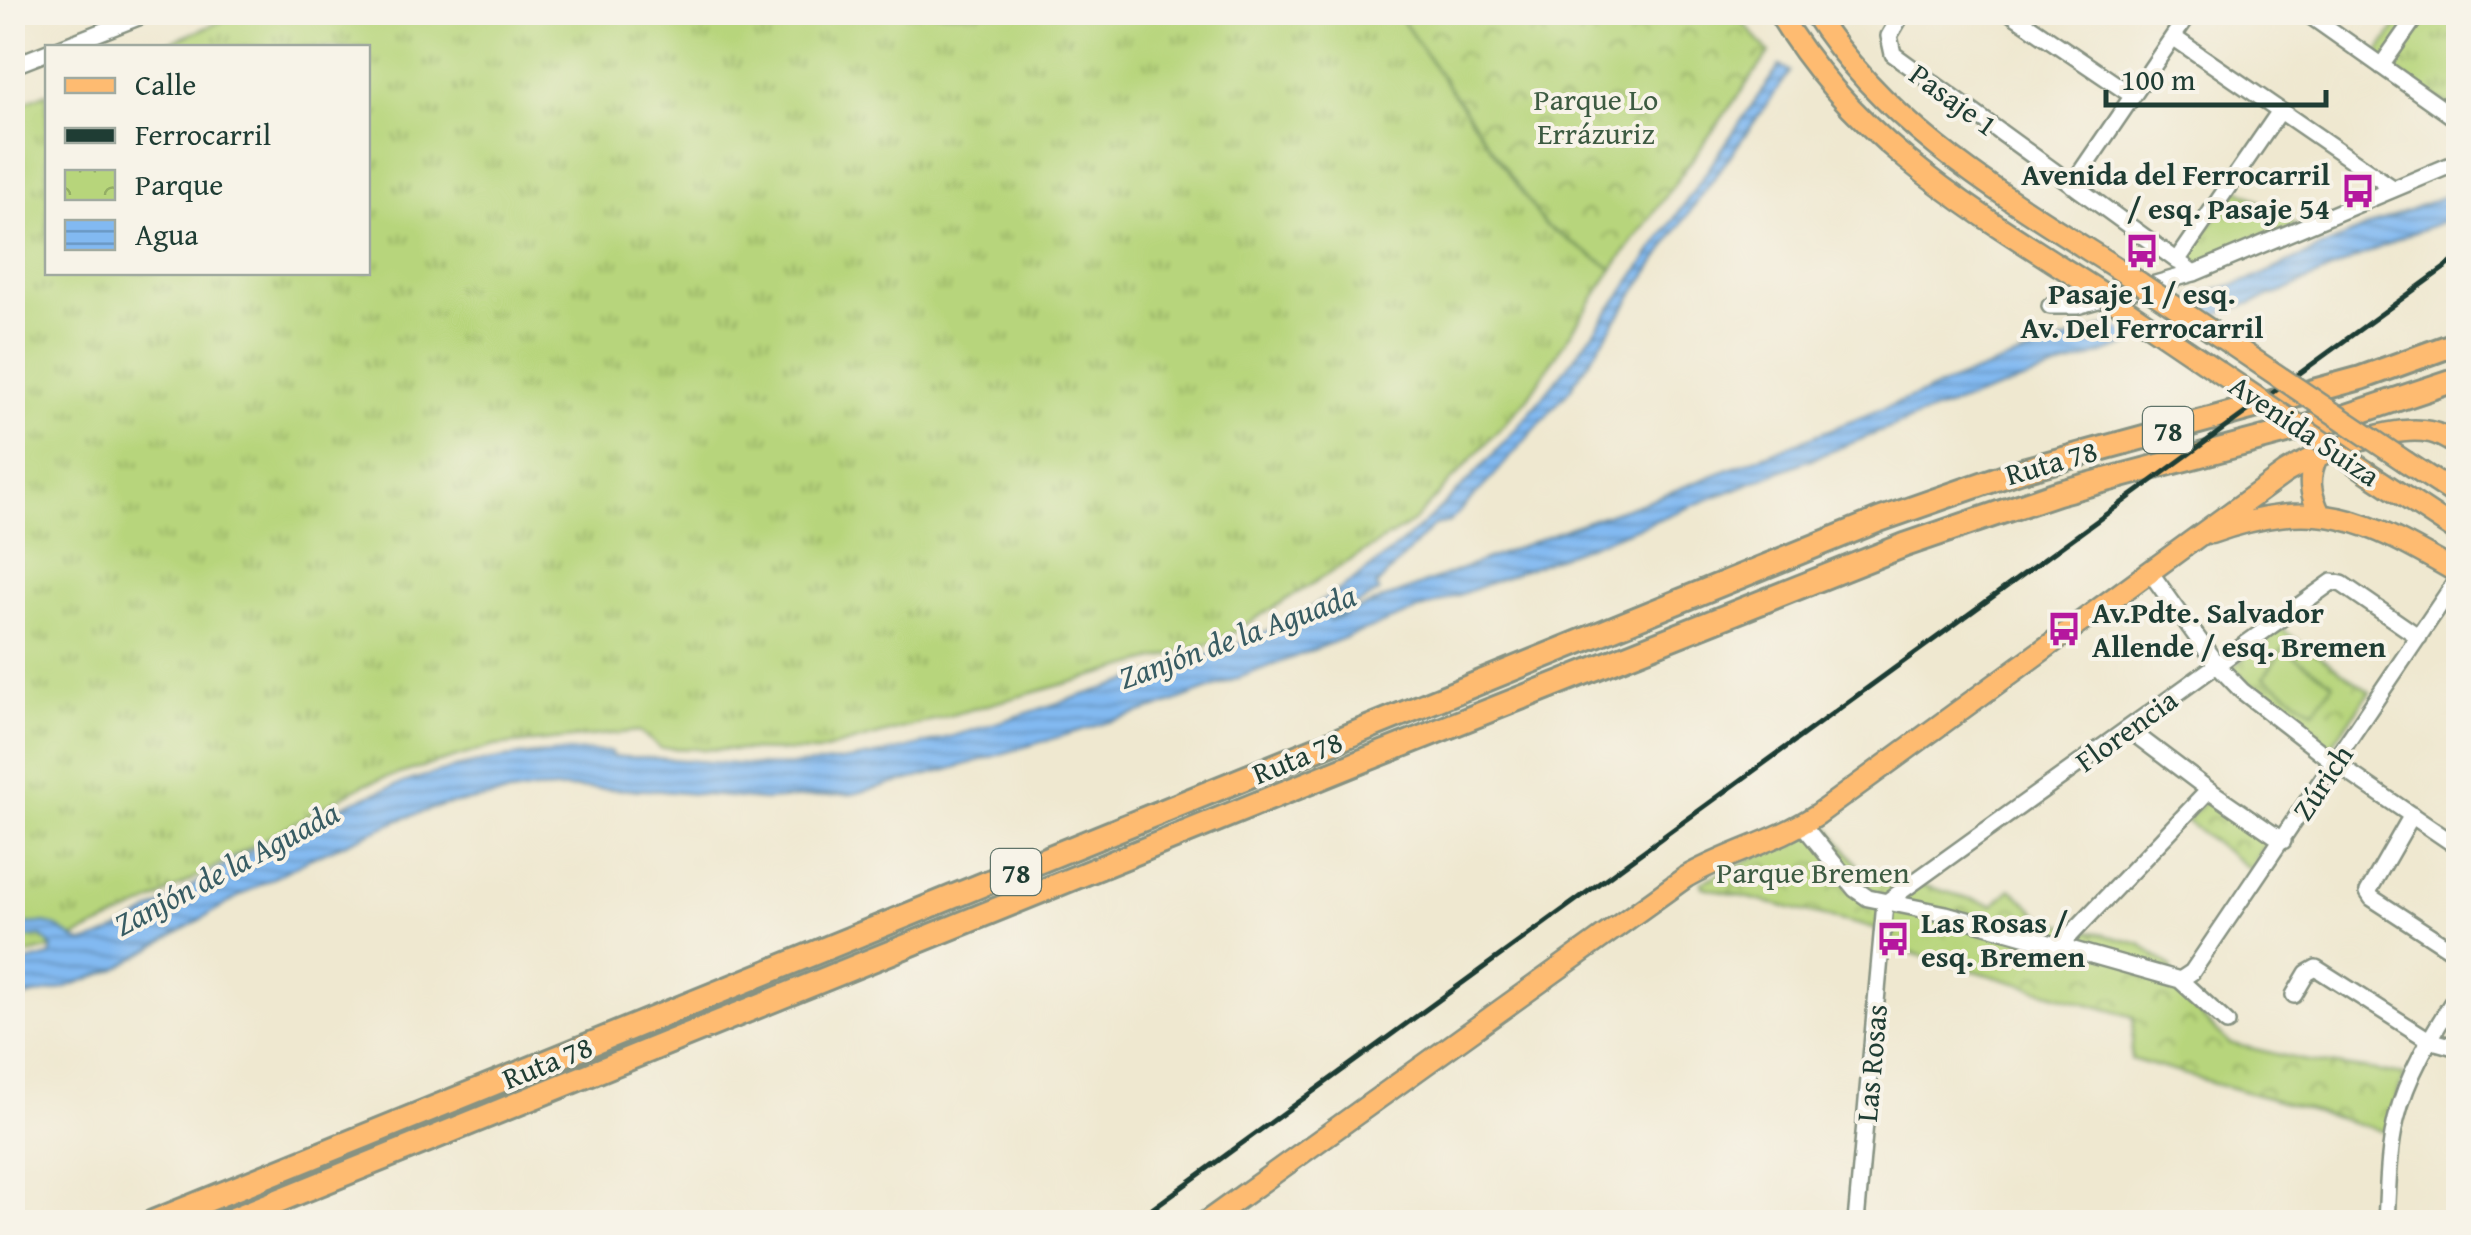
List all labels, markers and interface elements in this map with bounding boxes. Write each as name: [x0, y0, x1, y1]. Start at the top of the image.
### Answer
legend: [45, 45, 370, 275]
scale bar: [2106, 45, 2326, 107]
street label: Pasaje 1: [1901, 52, 2007, 146]
text: 100 m: [2121, 57, 2196, 101]
text: Calle: [135, 62, 196, 106]
park label: Parque Lo Errázuriz: [1534, 77, 1658, 155]
text: Ferrocarril: [135, 112, 271, 156]
place label: Avenida del Ferrocarril / esq. Pasaje 54: [2021, 152, 2330, 230]
text: Parque: [135, 162, 223, 206]
bus stop icon: Avenida del Ferrocarril / esq. Pasaje 54: [2339, 172, 2377, 210]
text: Agua: [135, 212, 199, 256]
bus stop icon: Pasaje 1 / esq. Av. Del Ferrocarril: [2123, 232, 2161, 270]
place label: Pasaje 1 / esq. Av. Del Ferrocarril: [2021, 271, 2263, 349]
street label: Avenida Suiza: [2221, 363, 2389, 497]
road number: 78: [2143, 407, 2193, 453]
street label: Ruta 78: [2000, 428, 2102, 496]
water label: Zanjón de la Aguada: [1112, 571, 1362, 701]
place label: Av.Pdte. Salvador Allende / esq. Bremen: [2092, 590, 2386, 668]
bus stop icon: Av.Pdte. Salvador Allende / esq. Bremen: [2045, 610, 2083, 648]
street label: Florencia: [2066, 678, 2186, 782]
street label: Ruta 78: [1245, 719, 1349, 795]
street label: Zúrich: [2281, 735, 2363, 829]
water label: Zanjón de la Aguada: [105, 789, 347, 947]
road number: 78: [991, 849, 1041, 895]
park label: Parque Bremen: [1716, 850, 1910, 894]
place label: Las Rosas / esq. Bremen: [1921, 900, 2086, 978]
bus stop icon: Las Rosas / esq. Bremen: [1874, 920, 1912, 958]
street label: Las Rosas: [1844, 1002, 1898, 1124]
street label: Ruta 78: [495, 1024, 599, 1100]

